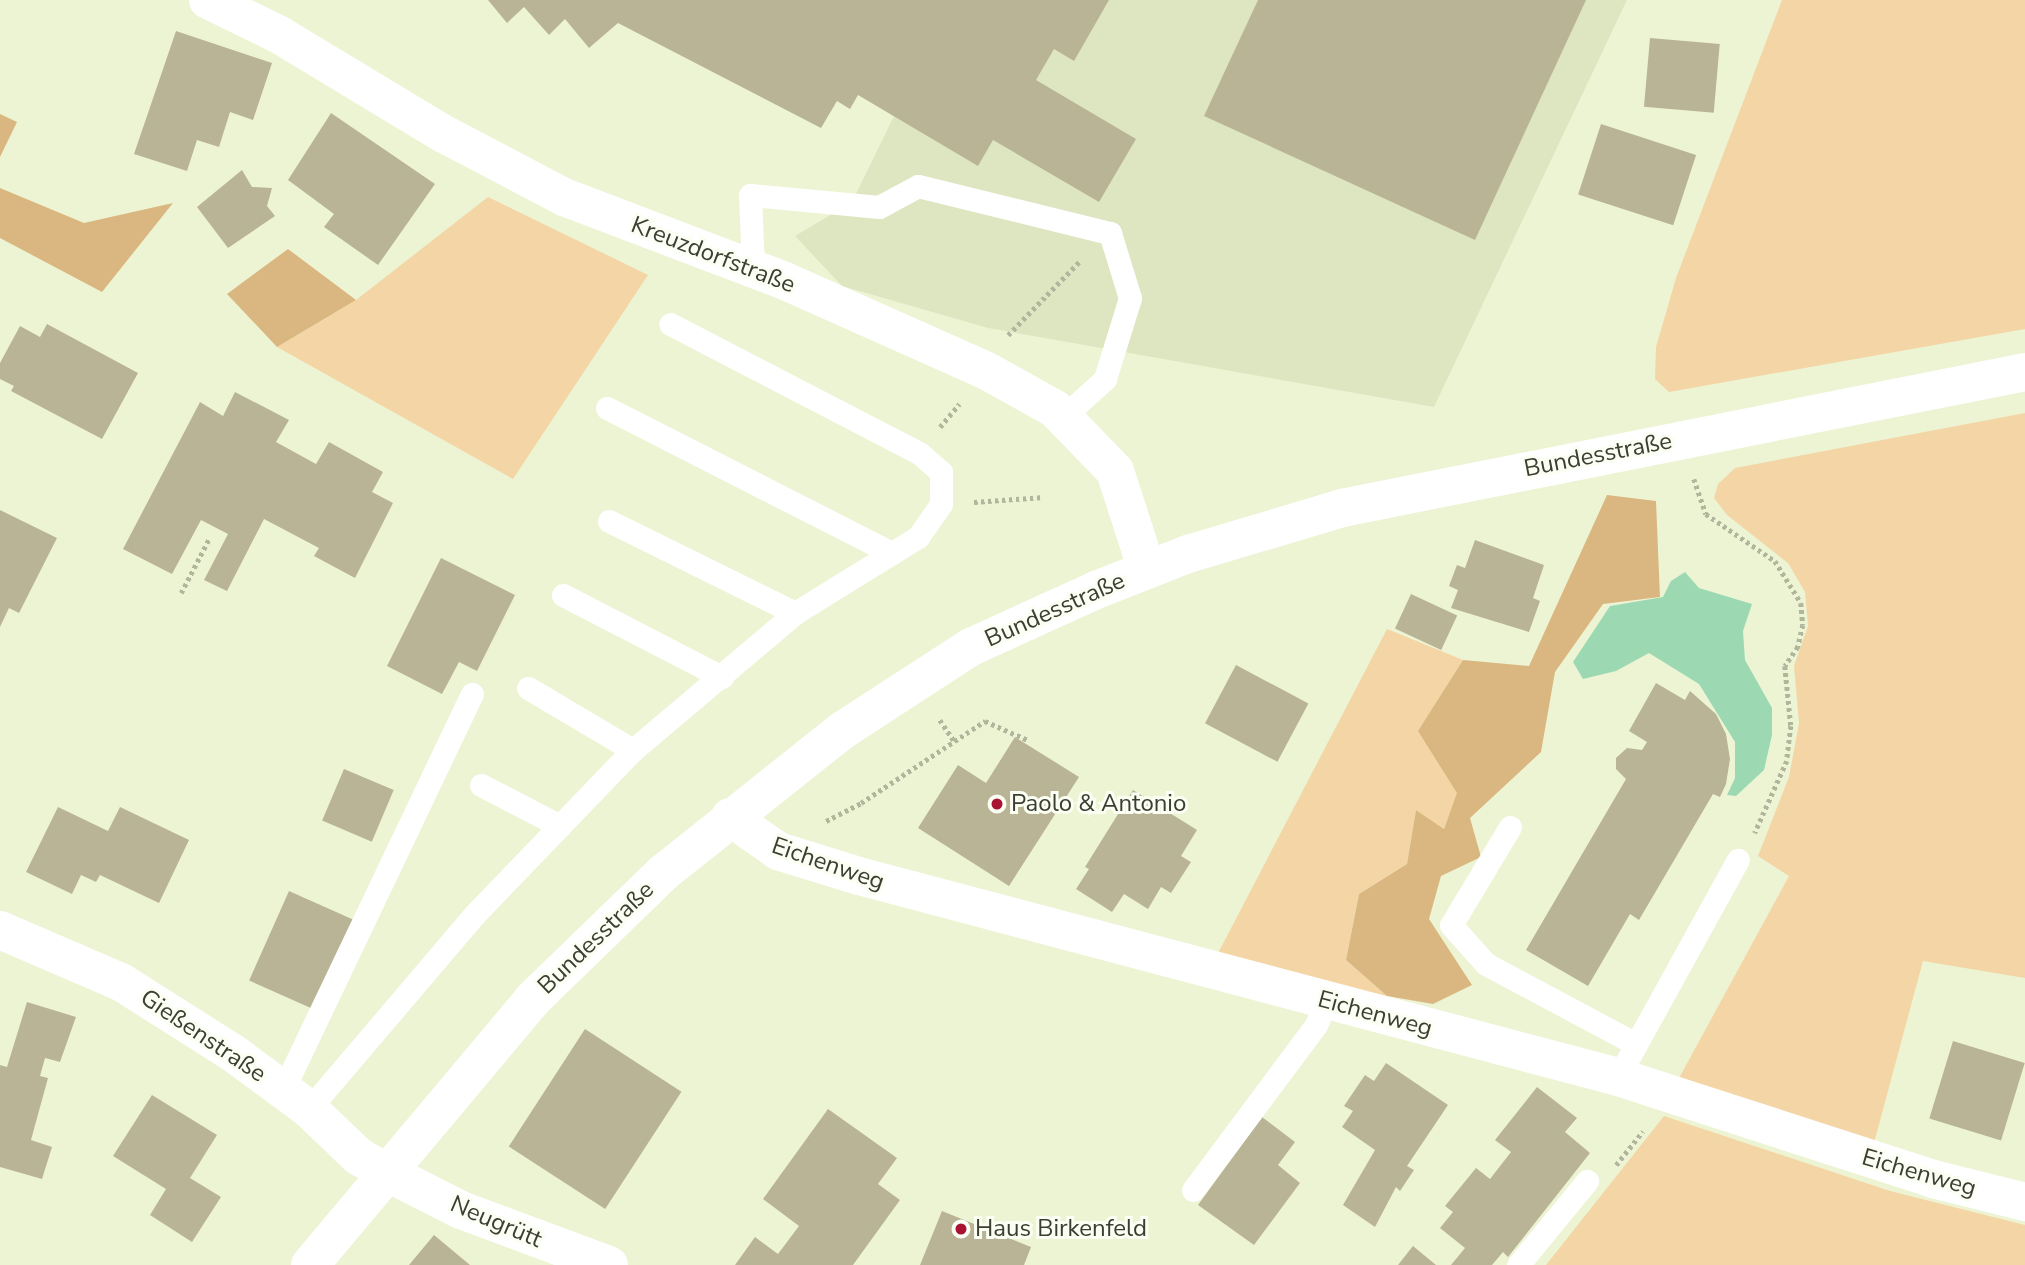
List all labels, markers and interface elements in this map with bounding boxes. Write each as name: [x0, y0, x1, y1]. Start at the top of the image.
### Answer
street label: Kreuzdorfstraße: [627, 210, 799, 300]
street label: Bundesstraße: [1522, 427, 1674, 483]
street label: Bundesstraße: [981, 566, 1129, 654]
place label: Paolo & Antonio: [1011, 790, 1186, 818]
marker: Paolo & Antonio: [989, 796, 1005, 812]
street label: Eichenweg: [768, 831, 888, 897]
street label: Bundesstraße: [532, 875, 660, 1001]
street label: Gießenstraße: [135, 983, 271, 1089]
street label: Eichenweg: [1315, 985, 1435, 1043]
street label: Eichenweg: [1859, 1143, 1979, 1203]
street label: Neugrütt: [446, 1190, 546, 1254]
place label: Haus Birkenfeld: [975, 1215, 1147, 1243]
marker: Haus Birkenfeld: [953, 1221, 969, 1237]

